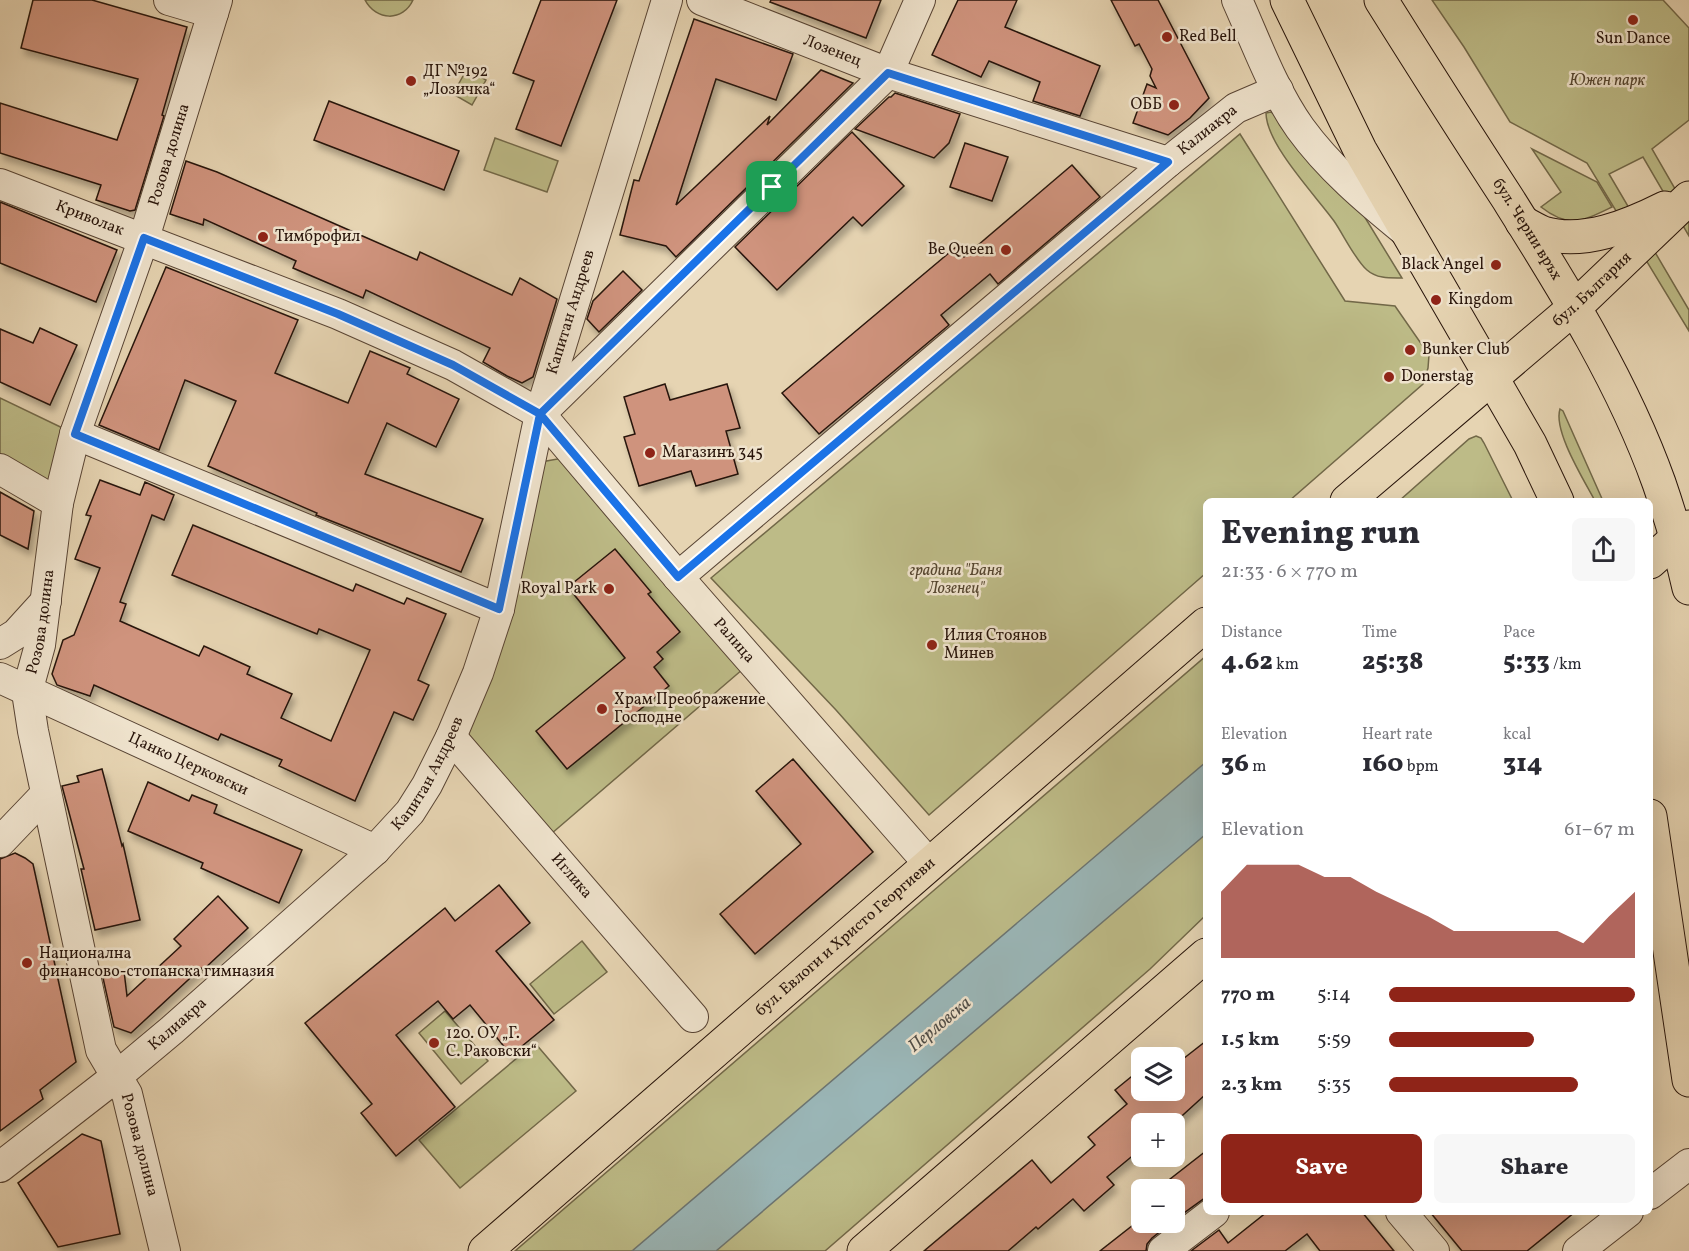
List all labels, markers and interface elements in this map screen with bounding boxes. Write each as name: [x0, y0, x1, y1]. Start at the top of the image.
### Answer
marker: Sun Dance: [1626, 13, 1640, 27]
place label: Red Bell: [1179, 26, 1237, 48]
place label: Sun Dance: [1596, 28, 1670, 50]
street label: Лозенец: [800, 30, 865, 73]
marker: Red Bell: [1160, 30, 1174, 44]
place label: ДГ №192 „Лозичка“: [423, 61, 495, 101]
park label: Южен парк: [1569, 70, 1645, 92]
marker: ДГ №192 „Лозичка“: [404, 74, 418, 88]
place label: ОББ: [1131, 94, 1162, 116]
marker: ОББ: [1167, 98, 1181, 112]
street label: Калиакра: [1173, 100, 1242, 161]
street label: Розова долина: [143, 101, 196, 209]
pin: [746, 161, 797, 212]
icon: arrive: [755, 170, 788, 203]
street label: бул. Черни връх: [1487, 174, 1567, 285]
street label: Криволак: [52, 195, 127, 242]
place label: Тимброфил: [275, 226, 361, 248]
marker: Тимброфил: [256, 230, 270, 244]
place label: Be Queen: [928, 239, 994, 261]
marker: Be Queen: [999, 243, 1013, 257]
street label: Капитан Андреев: [542, 247, 601, 377]
street label: бул. България: [1548, 247, 1637, 332]
place label: Black Angel: [1401, 254, 1484, 276]
marker: Black Angel: [1489, 258, 1503, 272]
place label: Kingdom: [1448, 289, 1513, 311]
marker: Kingdom: [1429, 293, 1443, 307]
place label: Bunker Club: [1422, 339, 1510, 361]
marker: Bunker Club: [1403, 343, 1417, 357]
place label: Donerstag: [1401, 366, 1474, 388]
marker: Donerstag: [1382, 370, 1396, 384]
place label: Магазинъ 345: [662, 442, 763, 464]
marker: Магазинъ 345: [643, 446, 657, 460]
text: Evening run: [1221, 512, 1420, 558]
button: share: [1572, 518, 1635, 581]
text: 21:33 · 6 × 770 m: [1221, 558, 1358, 586]
park label: градина "Баня Лозенец": [910, 560, 1002, 600]
street label: Розова долина: [21, 568, 60, 677]
place label: Royal Park: [521, 578, 597, 600]
marker: Royal Park: [602, 582, 616, 596]
street label: Ралица: [708, 613, 760, 668]
text: Distance: [1221, 622, 1282, 644]
text: Time: [1362, 622, 1397, 644]
text: Pace: [1503, 622, 1535, 644]
place label: Илия Стоянов Минев: [944, 625, 1047, 665]
marker: Илия Стоянов Минев: [925, 638, 939, 652]
text: 4.62: [1221, 644, 1273, 680]
text: 25:38: [1362, 644, 1424, 680]
text: 5:33: [1503, 644, 1550, 680]
text: km: [1273, 654, 1299, 676]
text: /km: [1550, 654, 1582, 676]
place label: Храм Преображение Господне: [614, 689, 766, 729]
marker: Храм Преображение Господне: [595, 702, 609, 716]
street label: Капитан Андреев: [387, 713, 469, 836]
text: Elevation: [1221, 724, 1288, 746]
text: Heart rate: [1362, 724, 1433, 746]
text: kcal: [1503, 724, 1531, 746]
street label: Цанко Церковски: [124, 727, 252, 802]
text: 36: [1221, 746, 1249, 782]
text: 160: [1362, 746, 1404, 782]
text: 314: [1503, 746, 1543, 782]
text: m: [1249, 756, 1266, 778]
text: bpm: [1404, 756, 1439, 778]
text: Elevation: [1221, 816, 1304, 844]
text: 61–67 m: [1564, 816, 1635, 844]
street label: Иглика: [545, 849, 597, 904]
street label: бул. Евлоги и Христо Георгиеви: [751, 853, 941, 1022]
place label: Национална финансово-стопанска гимназия: [39, 943, 274, 983]
marker: Национална финансово-стопанска гимназия: [20, 956, 34, 970]
text: 770 m: [1221, 981, 1275, 1009]
text: 5:14: [1317, 981, 1351, 1009]
water label: Перловска: [903, 991, 977, 1059]
street label: Калиакра: [144, 993, 212, 1056]
place label: 120. ОУ „Г. С. Раковски“: [446, 1023, 537, 1063]
text: 1.5 km: [1221, 1026, 1280, 1054]
text: 5:59: [1317, 1026, 1351, 1054]
marker: 120. ОУ „Г. С. Раковски“: [427, 1036, 441, 1050]
map controls: [1131, 1047, 1185, 1233]
button: layers: [1131, 1047, 1185, 1101]
text: 2.3 km: [1221, 1071, 1282, 1099]
text: 5:35: [1317, 1071, 1351, 1099]
street label: Розова долина: [115, 1091, 163, 1199]
button: +: [1131, 1113, 1185, 1167]
button: Save: [1221, 1134, 1422, 1203]
button: Share: [1434, 1134, 1635, 1203]
button: −: [1131, 1179, 1185, 1233]

